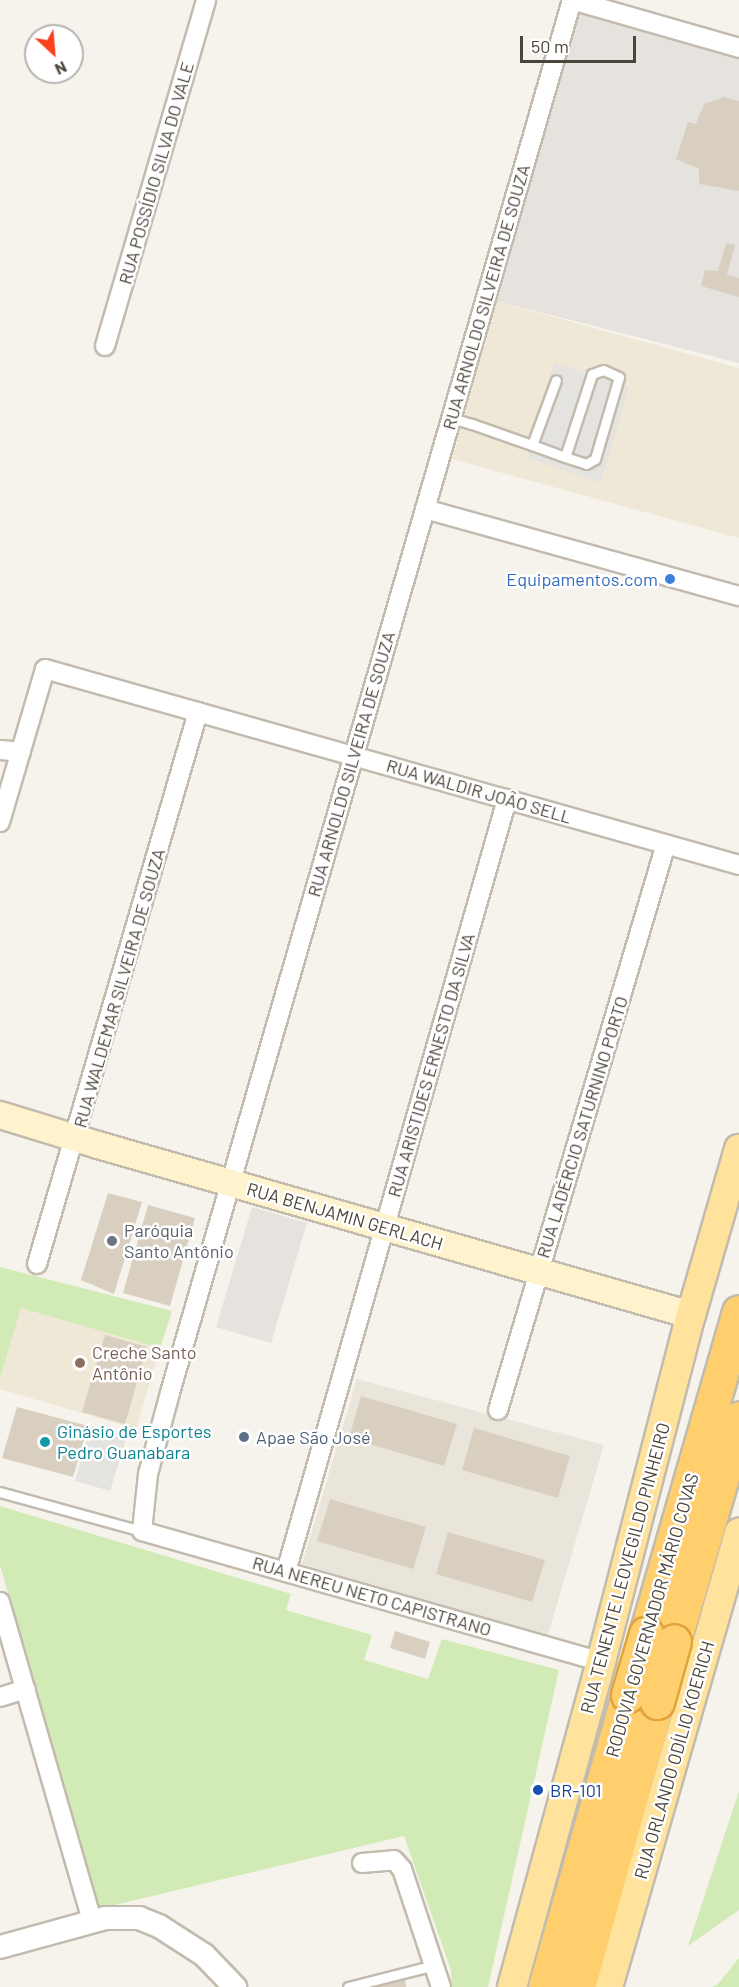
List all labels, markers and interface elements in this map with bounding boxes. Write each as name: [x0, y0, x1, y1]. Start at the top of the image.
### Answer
north arrow: [24, 24, 84, 84]
scale bar: [523, 24, 638, 62]
text: 50 m: [531, 35, 569, 57]
text: N: [52, 58, 70, 80]
street label: RUA POSSÍDIO SILVA DO VALE: [114, 59, 198, 287]
street label: RUA ARNOLDO SILVEIRA DE SOUZA: [438, 162, 534, 432]
place label: Equipamentos.com: [506, 568, 658, 590]
marker: Equipamentos.com: [663, 572, 677, 586]
street label: RUA ARNOLDO SILVEIRA DE SOUZA: [303, 629, 399, 899]
street label: RUA WALDIR JOÃO SELL: [384, 754, 574, 828]
street label: RUA WALDEMAR SILVEIRA DE SOUZA: [69, 846, 169, 1130]
street label: RUA ARISTIDES ERNESTO DA SILVA: [383, 930, 479, 1200]
street label: RUA LADÉRCIO SATURNINO PORTO: [532, 993, 632, 1261]
street label: RUA BENJAMIN GERLACH: [244, 1178, 446, 1254]
place label: Paróquia Santo Antônio: [124, 1220, 234, 1262]
marker: Paróquia Santo Antônio: [105, 1234, 119, 1248]
place label: Creche Santo Antônio: [92, 1342, 197, 1384]
marker: Creche Santo Antônio: [73, 1356, 87, 1370]
street label: RUA TENENTE LEOVEGILDO PINHEIRO: [576, 1420, 674, 1716]
place label: Ginásio de Esportes Pedro Guanabara: [57, 1421, 212, 1464]
place label: Apae São José: [256, 1426, 371, 1448]
marker: Apae São José: [237, 1430, 251, 1444]
marker: Ginásio de Esportes Pedro Guanabara: [38, 1435, 52, 1449]
street label: RODOVIA GOVERNADOR MÁRIO COVAS: [601, 1470, 703, 1760]
street label: RUA NEREU NETO CAPISTRANO: [250, 1552, 494, 1640]
street label: RUA ORLANDO ODÍLIO KOERICH: [630, 1638, 718, 1882]
place label: BR-101: [550, 1779, 602, 1801]
marker: BR-101: [531, 1783, 545, 1797]

